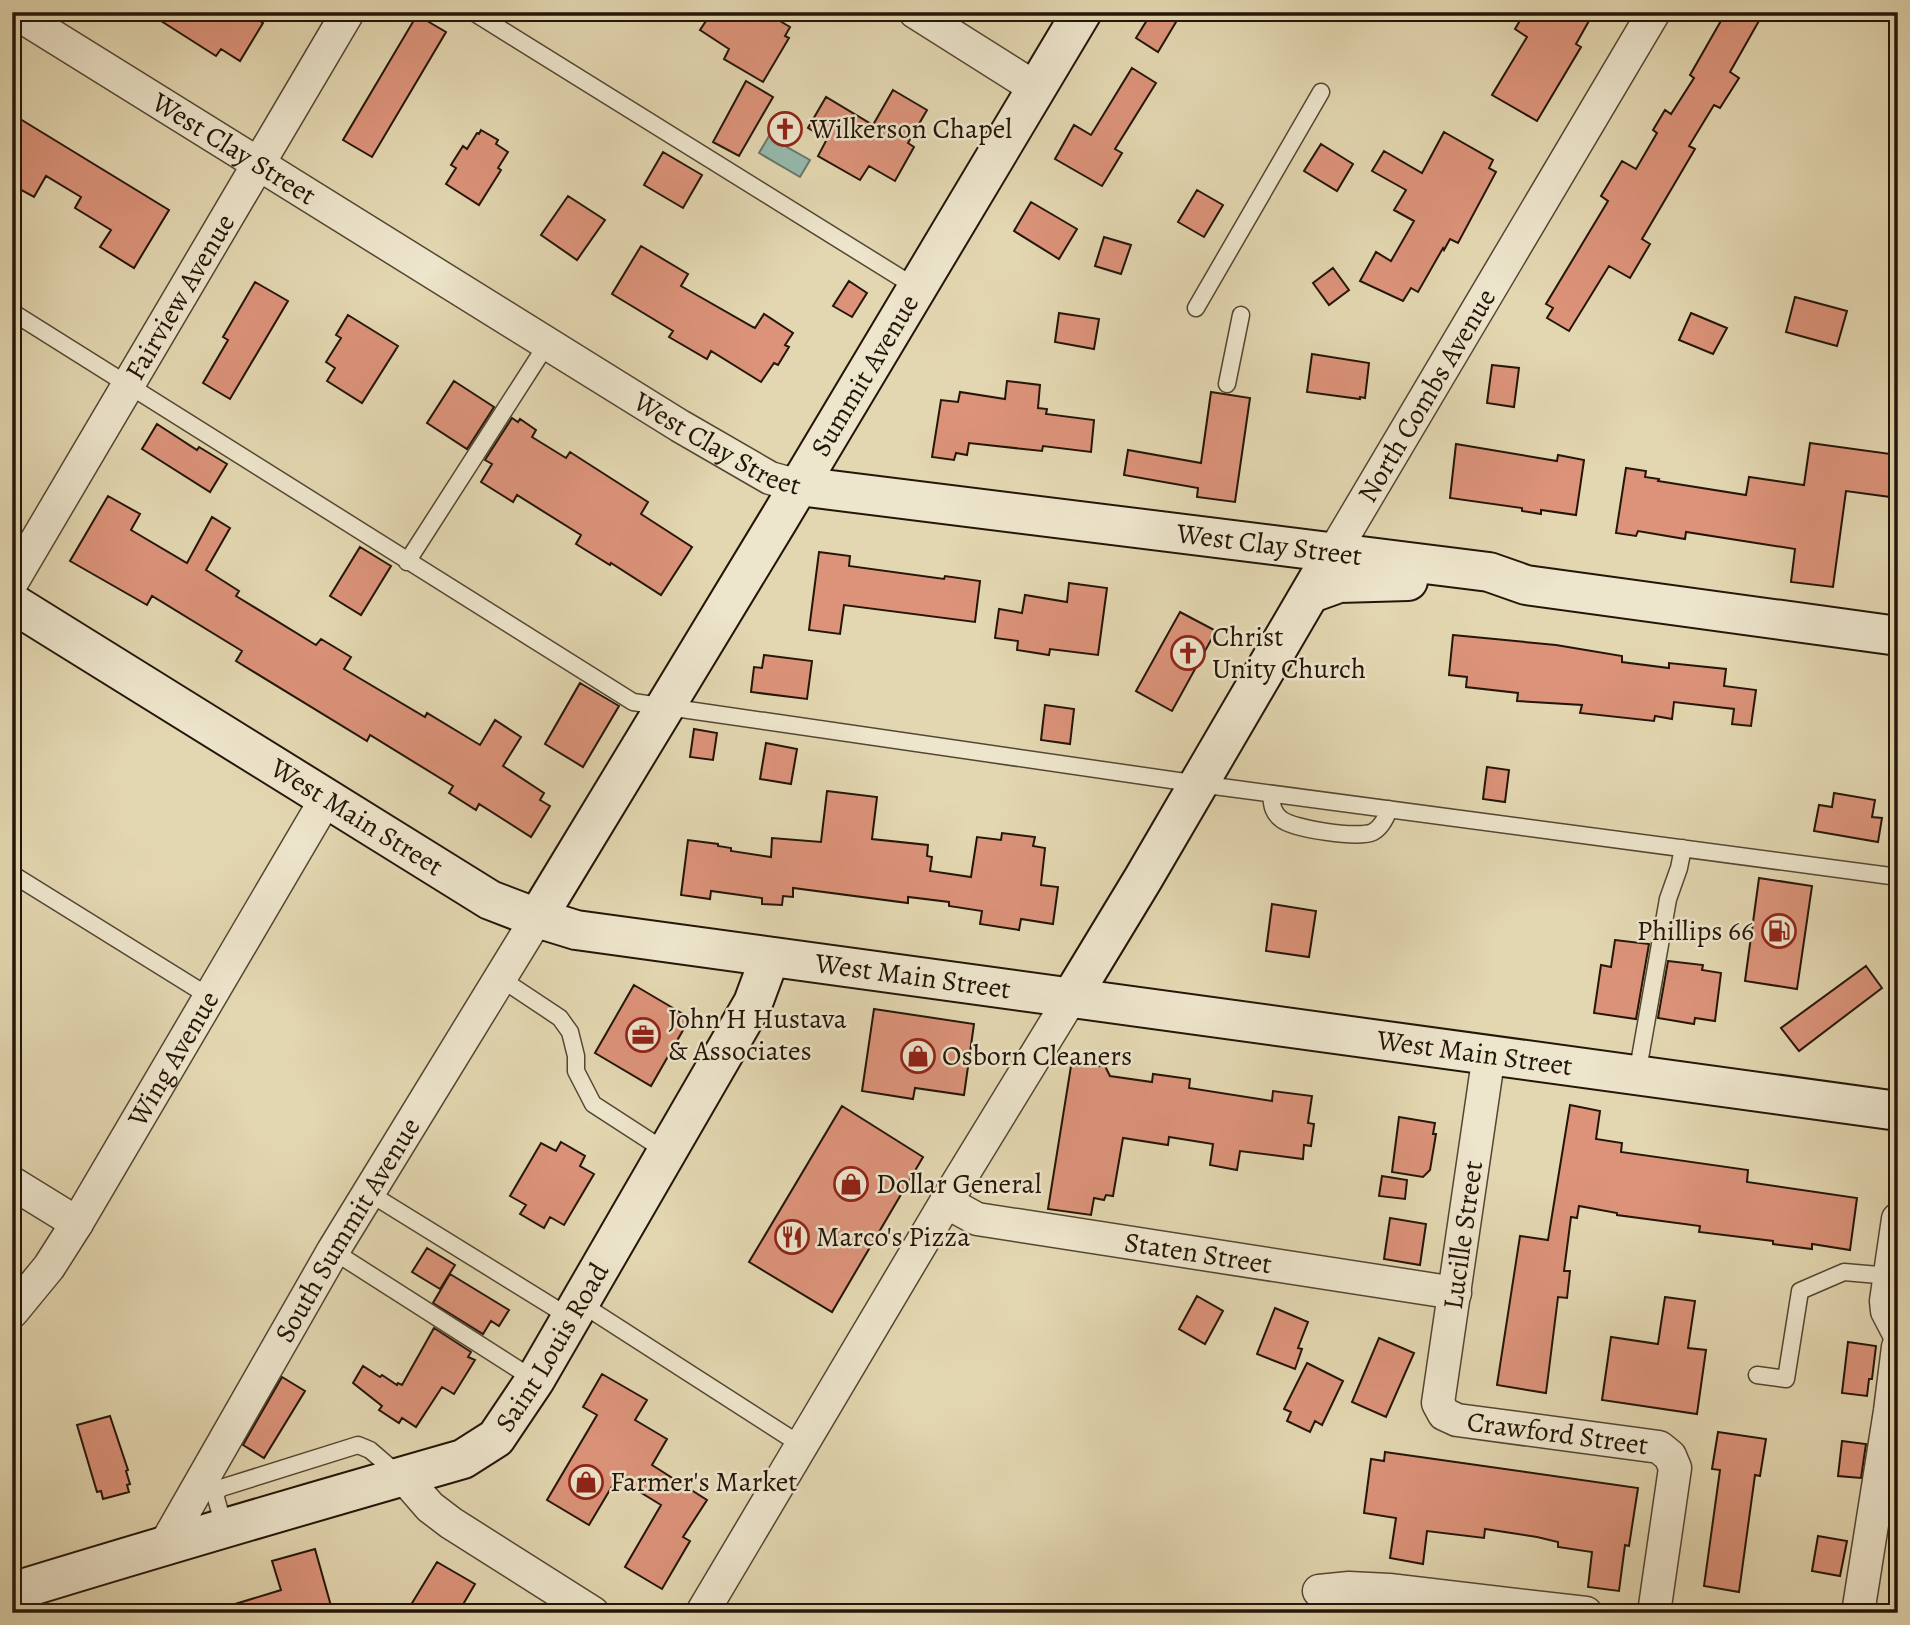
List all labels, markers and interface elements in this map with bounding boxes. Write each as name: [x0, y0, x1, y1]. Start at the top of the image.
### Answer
street label: West Clay Street: [144, 83, 323, 214]
church icon: Wilkerson Chapel: [766, 110, 804, 148]
place label: Wilkerson Chapel: [809, 110, 1012, 148]
street label: Fairview Avenue: [116, 207, 244, 387]
street label: North Combs Avenue: [1349, 281, 1505, 510]
street label: Summit Avenue: [802, 287, 928, 464]
street label: West Clay Street: [625, 382, 805, 505]
street label: West Clay Street: [1174, 514, 1364, 575]
place label: Christ Unity Church: [1212, 618, 1366, 688]
church icon: Christ Unity Church: [1169, 634, 1207, 672]
street label: West Main Street: [262, 749, 450, 885]
place label: Phillips 66: [1637, 912, 1754, 950]
fuel station icon: Phillips 66: [1760, 912, 1798, 950]
street label: West Main Street: [812, 944, 1013, 1008]
street label: Wing Avenue: [118, 984, 228, 1134]
place label: John H Hustava & Associates: [668, 1000, 847, 1070]
office icon: John H Hustava & Associates: [624, 1016, 662, 1054]
street label: West Main Street: [1374, 1021, 1575, 1085]
shop icon: Osborn Cleaners: [899, 1037, 937, 1075]
place label: Osborn Cleaners: [942, 1037, 1132, 1075]
street label: South Summit Avenue: [266, 1110, 429, 1349]
street label: Lucille Street: [1434, 1158, 1492, 1312]
shop icon: Dollar General: [832, 1165, 870, 1203]
place label: Dollar General: [876, 1165, 1042, 1203]
restaurant icon: Marco's Pizza: [773, 1218, 811, 1256]
place label: Marco's Pizza: [816, 1218, 970, 1256]
street label: Staten Street: [1122, 1223, 1274, 1283]
street label: Saint Louis Road: [486, 1255, 618, 1440]
street label: Crawford Street: [1465, 1403, 1650, 1464]
shop icon: Farmer's Market: [567, 1463, 605, 1501]
place label: Farmer's Market: [610, 1463, 798, 1501]

